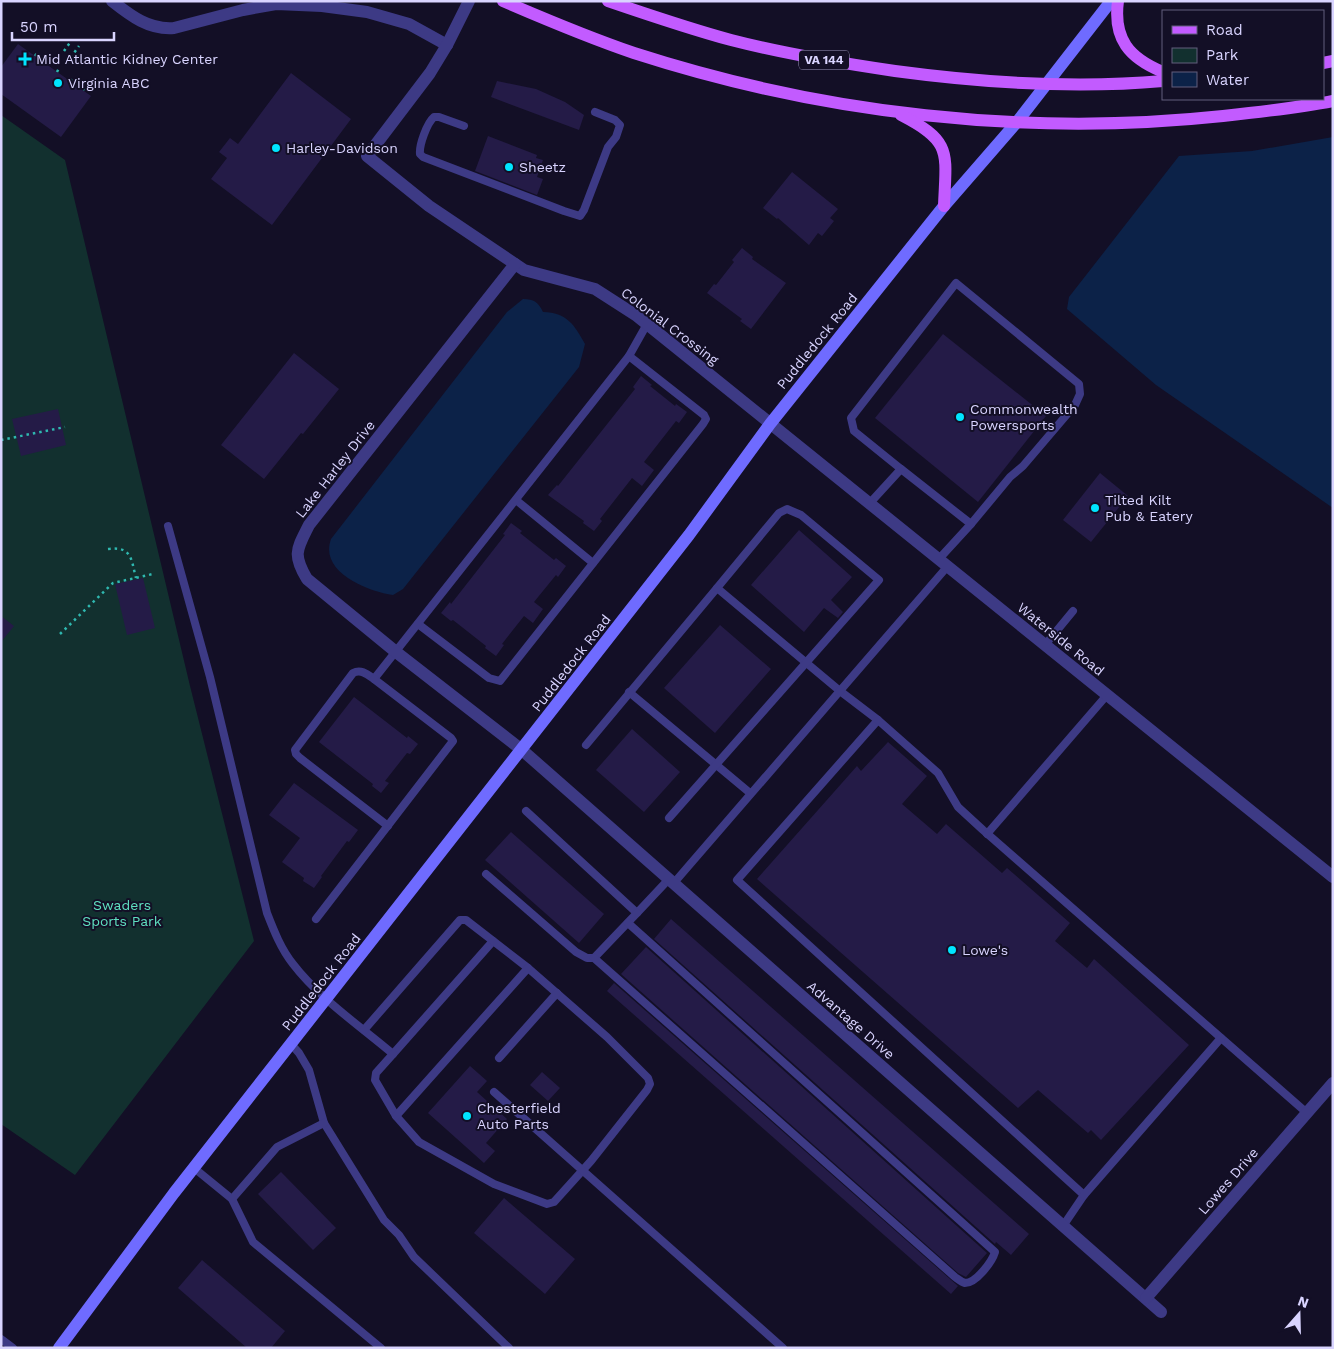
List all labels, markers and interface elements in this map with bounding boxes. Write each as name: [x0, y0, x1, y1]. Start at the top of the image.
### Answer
scale bar: [12, 10, 115, 42]
legend: [1162, 10, 1324, 100]
text: 50 m: [20, 18, 57, 36]
text: Road: [1206, 21, 1243, 39]
text: Park: [1206, 46, 1239, 64]
road number: VA 144: [799, 50, 849, 70]
place label: Mid Atlantic Kidney Center: [36, 51, 218, 67]
marker: Mid Atlantic Kidney Center: [18, 52, 32, 66]
text: Water: [1206, 71, 1249, 89]
place label: Virginia ABC: [68, 75, 150, 91]
marker: Virginia ABC: [52, 77, 64, 89]
place label: Harley-Davidson: [286, 140, 398, 156]
marker: Harley-Davidson: [270, 142, 282, 154]
place label: Sheetz: [519, 159, 566, 175]
marker: Sheetz: [503, 161, 515, 173]
street label: Colonial Crossing: [618, 284, 722, 368]
street label: Puddledock Road: [773, 290, 861, 392]
place label: Commonwealth Powersports: [970, 401, 1078, 433]
marker: Commonwealth Powersports: [954, 411, 966, 423]
street label: Lake Harley Drive: [292, 417, 378, 521]
place label: Tilted Kilt Pub & Eatery: [1105, 492, 1193, 524]
marker: Tilted Kilt Pub & Eatery: [1089, 502, 1101, 514]
street label: Waterside Road: [1014, 599, 1108, 679]
street label: Puddledock Road: [528, 611, 614, 715]
park label: Swaders Sports Park: [82, 897, 162, 929]
street label: Puddledock Road: [278, 930, 364, 1034]
place label: Lowe's: [962, 942, 1008, 958]
marker: Lowe's: [946, 944, 958, 956]
street label: Advantage Drive: [804, 978, 898, 1062]
place label: Chesterfield Auto Parts: [477, 1100, 561, 1132]
marker: Chesterfield Auto Parts: [461, 1110, 473, 1122]
street label: Lowes Drive: [1195, 1144, 1261, 1218]
north arrow: [1274, 1289, 1324, 1339]
text: N: [1296, 1292, 1311, 1311]

